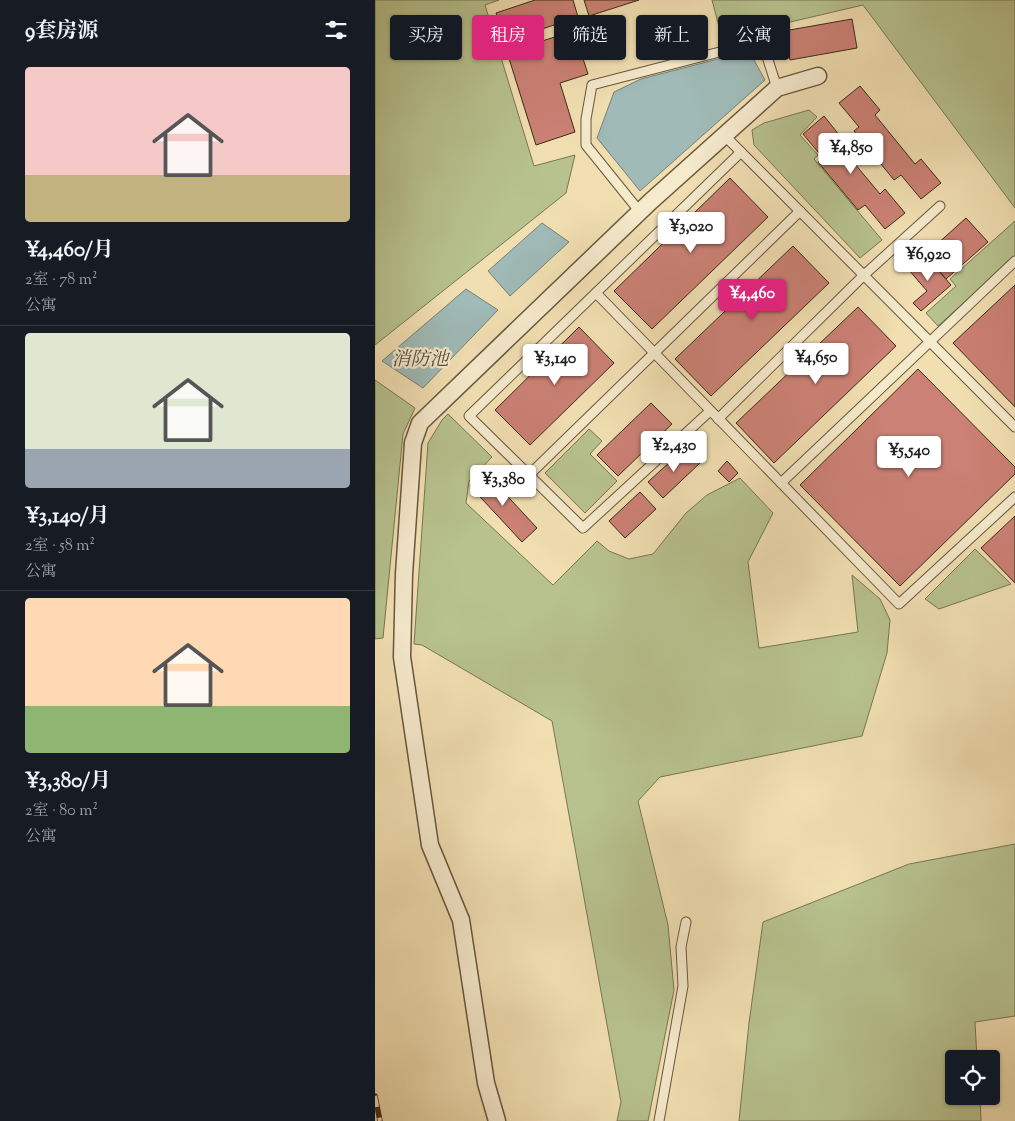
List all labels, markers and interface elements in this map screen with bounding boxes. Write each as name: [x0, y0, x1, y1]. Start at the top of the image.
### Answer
chip: 买房: [390, 15, 462, 60]
chip: 租房: [472, 15, 544, 60]
chip: 筛选: [554, 15, 626, 60]
chip: 新上: [636, 15, 708, 60]
chip: 公寓: [718, 15, 790, 60]
icon: filters: [322, 16, 350, 44]
text: 9套房源: [25, 17, 98, 47]
icon: home: [143, 100, 233, 190]
pin: ¥4,850: [810, 132, 892, 175]
text: ¥4,850: [829, 137, 873, 160]
pin: ¥3,020: [650, 212, 732, 254]
text: ¥3,020: [669, 216, 713, 239]
text: ¥4,460/月: [25, 236, 114, 266]
pin: ¥6,920: [887, 240, 969, 282]
text: ¥6,920: [905, 244, 951, 267]
text: 2室 · 78 m²: [25, 269, 97, 292]
pin: ¥4,460: [711, 278, 793, 321]
text: ¥4,460: [729, 283, 775, 306]
text: 公寓: [25, 295, 57, 318]
pin: ¥4,650: [775, 342, 857, 385]
pin: ¥3,140: [514, 344, 596, 386]
water label: 消防池: [391, 347, 450, 374]
text: ¥4,650: [795, 347, 838, 370]
text: ¥3,140: [534, 348, 576, 371]
icon: home: [143, 365, 233, 455]
pin: ¥2,430: [633, 430, 715, 473]
text: ¥2,430: [652, 435, 696, 458]
pin: ¥5,540: [868, 436, 950, 478]
text: ¥5,540: [888, 440, 930, 463]
pin: ¥3,380: [462, 464, 544, 507]
text: ¥3,380: [481, 469, 525, 492]
text: ¥3,140/月: [25, 502, 110, 532]
text: 2室 · 58 m²: [25, 535, 95, 558]
text: 公寓: [25, 561, 57, 584]
icon: home: [143, 630, 233, 720]
text: ¥3,380/月: [25, 767, 111, 797]
text: 2室 · 80 m²: [25, 800, 98, 823]
text: 公寓: [25, 826, 57, 849]
map controls: [945, 1050, 1000, 1105]
button: locate: [945, 1050, 1000, 1105]

